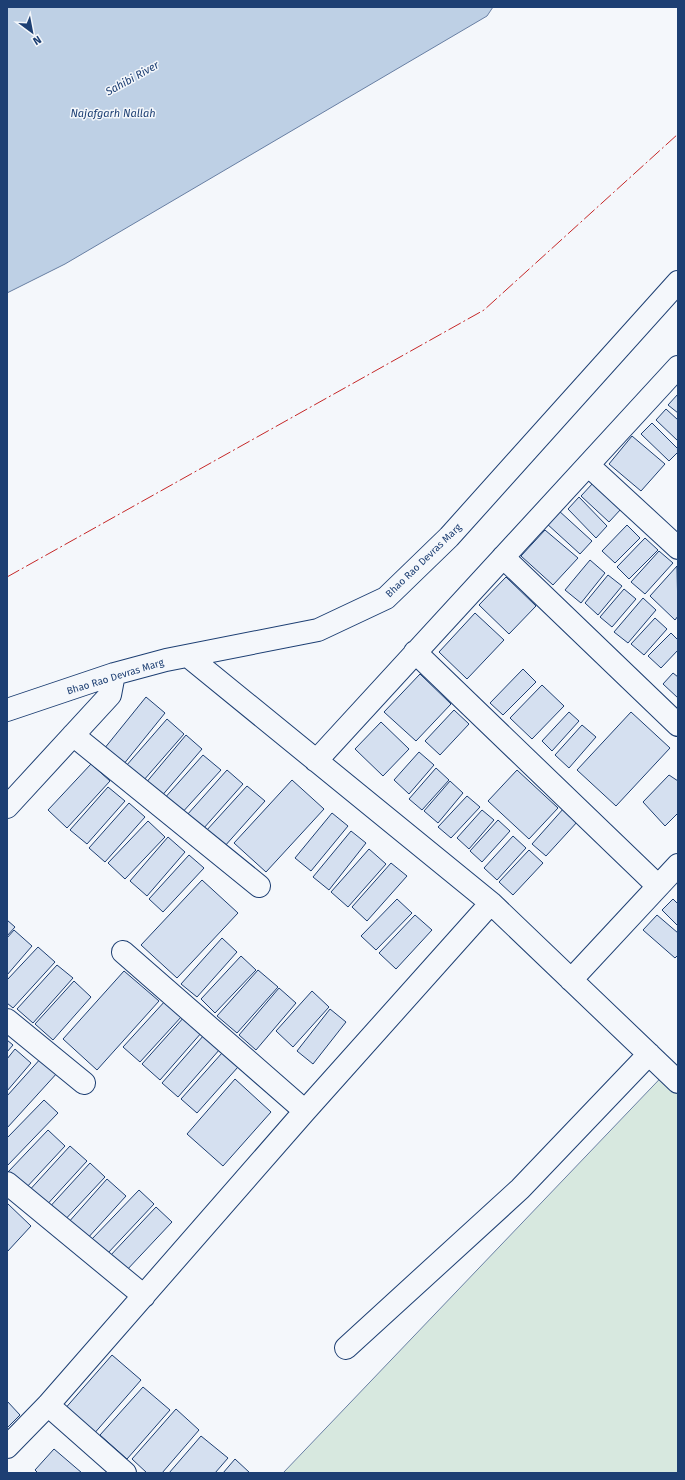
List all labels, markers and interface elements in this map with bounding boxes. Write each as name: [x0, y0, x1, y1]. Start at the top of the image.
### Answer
north arrow: [12, 12, 52, 52]
text: N: [30, 33, 44, 48]
water label: Sahibi River: [103, 58, 162, 99]
water label: Najafgarh Nallah: [70, 107, 156, 120]
street label: Bhao Rao Devras Marg: [383, 521, 465, 600]
street label: Bhao Rao Devras Marg: [65, 656, 166, 697]

